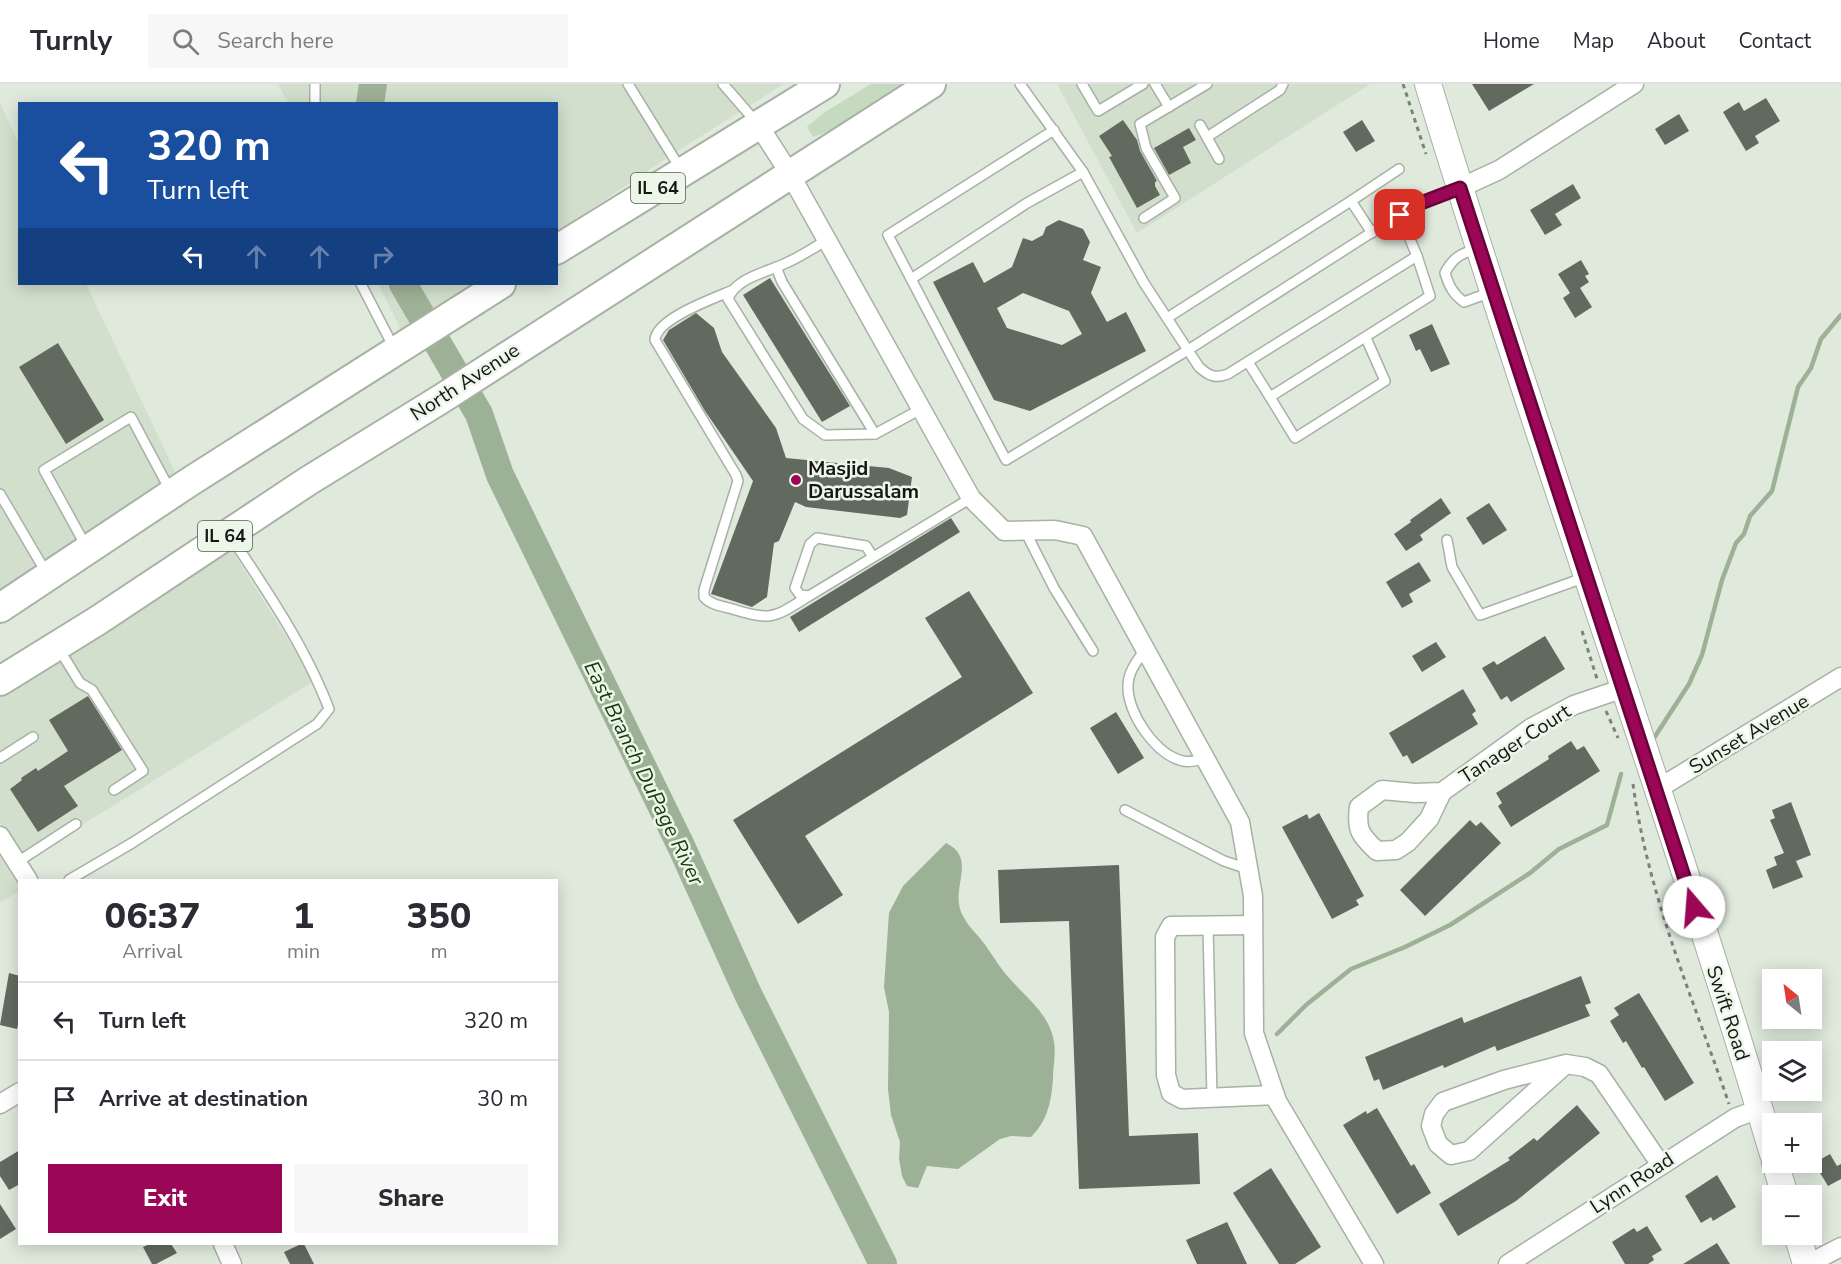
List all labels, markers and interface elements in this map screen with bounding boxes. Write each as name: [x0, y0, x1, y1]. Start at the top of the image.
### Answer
search box: [148, 14, 568, 68]
text: Turnly: [30, 22, 112, 60]
icon: search: [169, 25, 202, 58]
text: Search here: [217, 26, 334, 56]
text: Home: [1483, 27, 1540, 55]
text: Map: [1573, 27, 1614, 55]
text: About: [1647, 27, 1705, 55]
text: Contact: [1738, 27, 1811, 55]
text: 320 m: [147, 118, 271, 175]
icon: left: [48, 126, 126, 204]
text: Turn left: [147, 172, 248, 209]
road number: IL 64: [631, 173, 685, 203]
pin: [1374, 189, 1425, 240]
icon: arrive: [1383, 198, 1416, 231]
icon: left: [177, 240, 210, 273]
icon: ahead: [240, 240, 273, 273]
icon: ahead: [303, 240, 336, 273]
icon: right: [366, 240, 399, 273]
street label: North Avenue: [405, 337, 525, 427]
place label: Masjid Darussalam: [808, 455, 919, 505]
marker: Masjid Darussalam: [789, 473, 803, 487]
road number: IL 64: [198, 521, 252, 551]
water label: East Branch DuPage River: [577, 656, 711, 890]
street label: Sunset Avenue: [1684, 688, 1814, 780]
street label: Tanager Court: [1454, 697, 1577, 790]
position arrow: [1662, 875, 1726, 939]
text: 06:37: [105, 892, 200, 941]
text: 1: [293, 892, 314, 941]
text: 350: [407, 892, 471, 941]
text: Arrival: [122, 938, 183, 965]
text: min: [287, 938, 320, 965]
text: m: [430, 938, 448, 965]
street label: Swift Road: [1700, 962, 1756, 1064]
north arrow: [1762, 969, 1822, 1029]
map controls: [1762, 969, 1822, 1245]
icon: left: [48, 1005, 81, 1038]
text: Turn left: [99, 1006, 186, 1036]
text: 320 m: [464, 1006, 528, 1036]
button: layers: [1762, 1041, 1822, 1101]
icon: arrive: [48, 1083, 81, 1116]
text: Arrive at destination: [99, 1084, 308, 1114]
text: 30 m: [477, 1084, 528, 1114]
button: +: [1762, 1113, 1822, 1173]
street label: Lynn Road: [1585, 1146, 1679, 1220]
button: Exit: [48, 1164, 282, 1233]
button: Share: [294, 1164, 528, 1233]
button: −: [1762, 1185, 1822, 1245]

